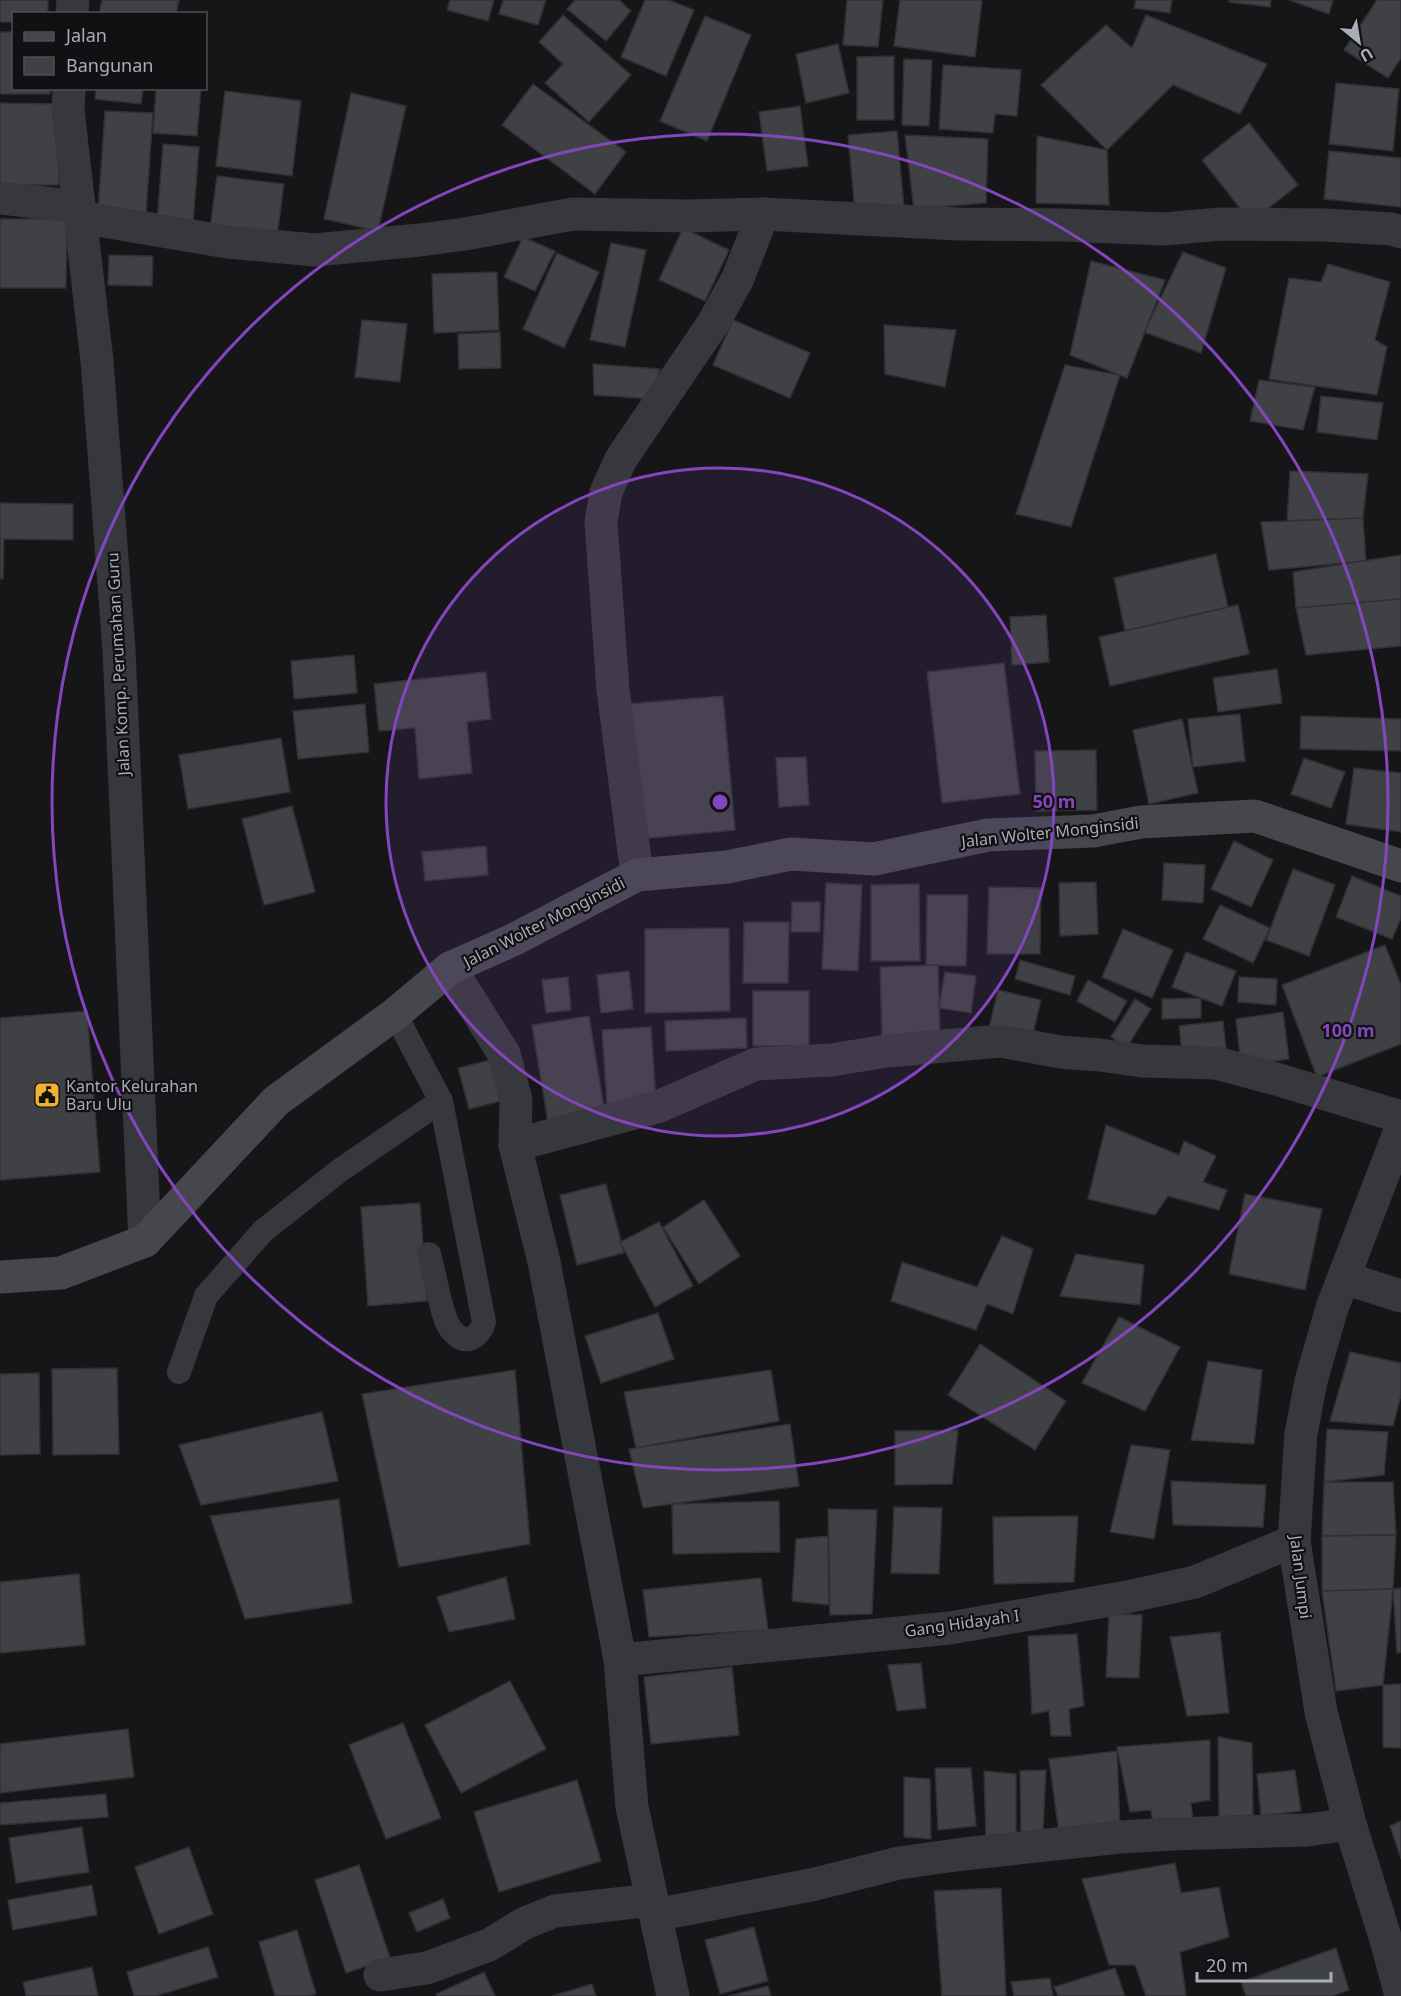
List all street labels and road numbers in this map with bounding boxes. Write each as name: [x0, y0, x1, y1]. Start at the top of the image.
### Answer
street label: Jalan Komp. Perumahan Guru: [101, 552, 135, 778]
street label: Jalan Wolter Monginsidi: [958, 812, 1140, 852]
street label: Jalan Wolter Monginsidi: [458, 872, 628, 973]
street label: Jalan Jumpi: [1285, 1532, 1317, 1620]
street label: Gang Hidayah I: [903, 1604, 1021, 1642]

